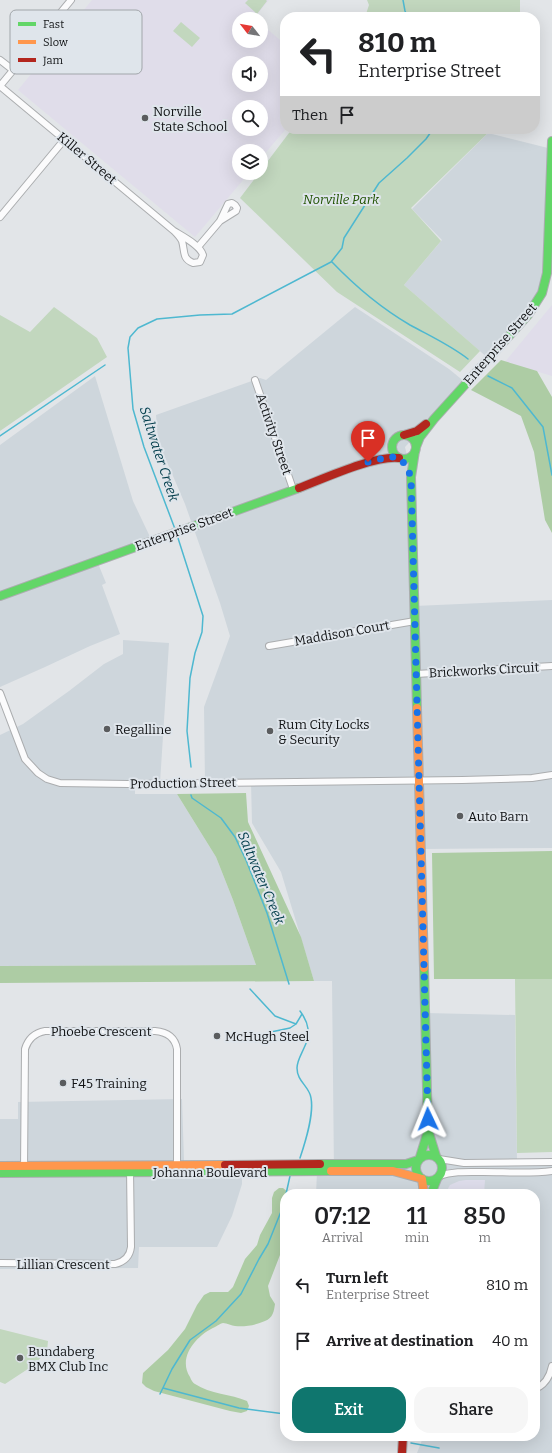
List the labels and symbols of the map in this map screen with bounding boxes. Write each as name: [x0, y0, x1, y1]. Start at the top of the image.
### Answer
legend: [10, 10, 142, 74]
north arrow: [232, 12, 268, 48]
text: Fast: [43, 18, 64, 31]
text: Slow: [43, 36, 68, 49]
text: Jam: [42, 54, 63, 67]
place label: Norville State School: [153, 104, 228, 134]
marker: Norville State School: [140, 113, 150, 123]
street label: Killer Street: [54, 129, 120, 187]
park label: Norville Park: [303, 192, 380, 207]
street label: Enterprise Street: [460, 300, 540, 388]
street label: Activity Street: [253, 391, 295, 477]
water label: Saltwater Creek: [136, 404, 183, 504]
pin: [351, 421, 385, 462]
street label: Enterprise Street: [133, 504, 235, 554]
street label: Maddison Court: [293, 617, 391, 649]
street label: Brickworks Circuit: [428, 660, 540, 680]
place label: Rum City Locks & Security: [278, 717, 369, 747]
place label: Regalline: [115, 722, 171, 737]
marker: Regalline: [102, 724, 112, 734]
marker: Rum City Locks & Security: [265, 726, 275, 736]
street label: Production Street: [130, 775, 237, 791]
place label: Auto Barn: [468, 809, 529, 824]
marker: Auto Barn: [455, 811, 465, 821]
water label: Saltwater Creek: [234, 829, 288, 927]
street label: Phoebe Crescent: [51, 1024, 152, 1039]
place label: McHugh Steel: [225, 1029, 310, 1044]
marker: McHugh Steel: [212, 1031, 222, 1041]
place label: F45 Training: [71, 1076, 147, 1091]
marker: F45 Training: [58, 1078, 68, 1088]
position arrow: [407, 1098, 449, 1140]
street label: Johanna Boulevard: [152, 1165, 267, 1180]
street label: Lillian Crescent: [16, 1257, 110, 1272]
place label: Bundaberg BMX Club Inc: [28, 1344, 109, 1374]
marker: Bundaberg BMX Club Inc: [15, 1353, 25, 1363]

